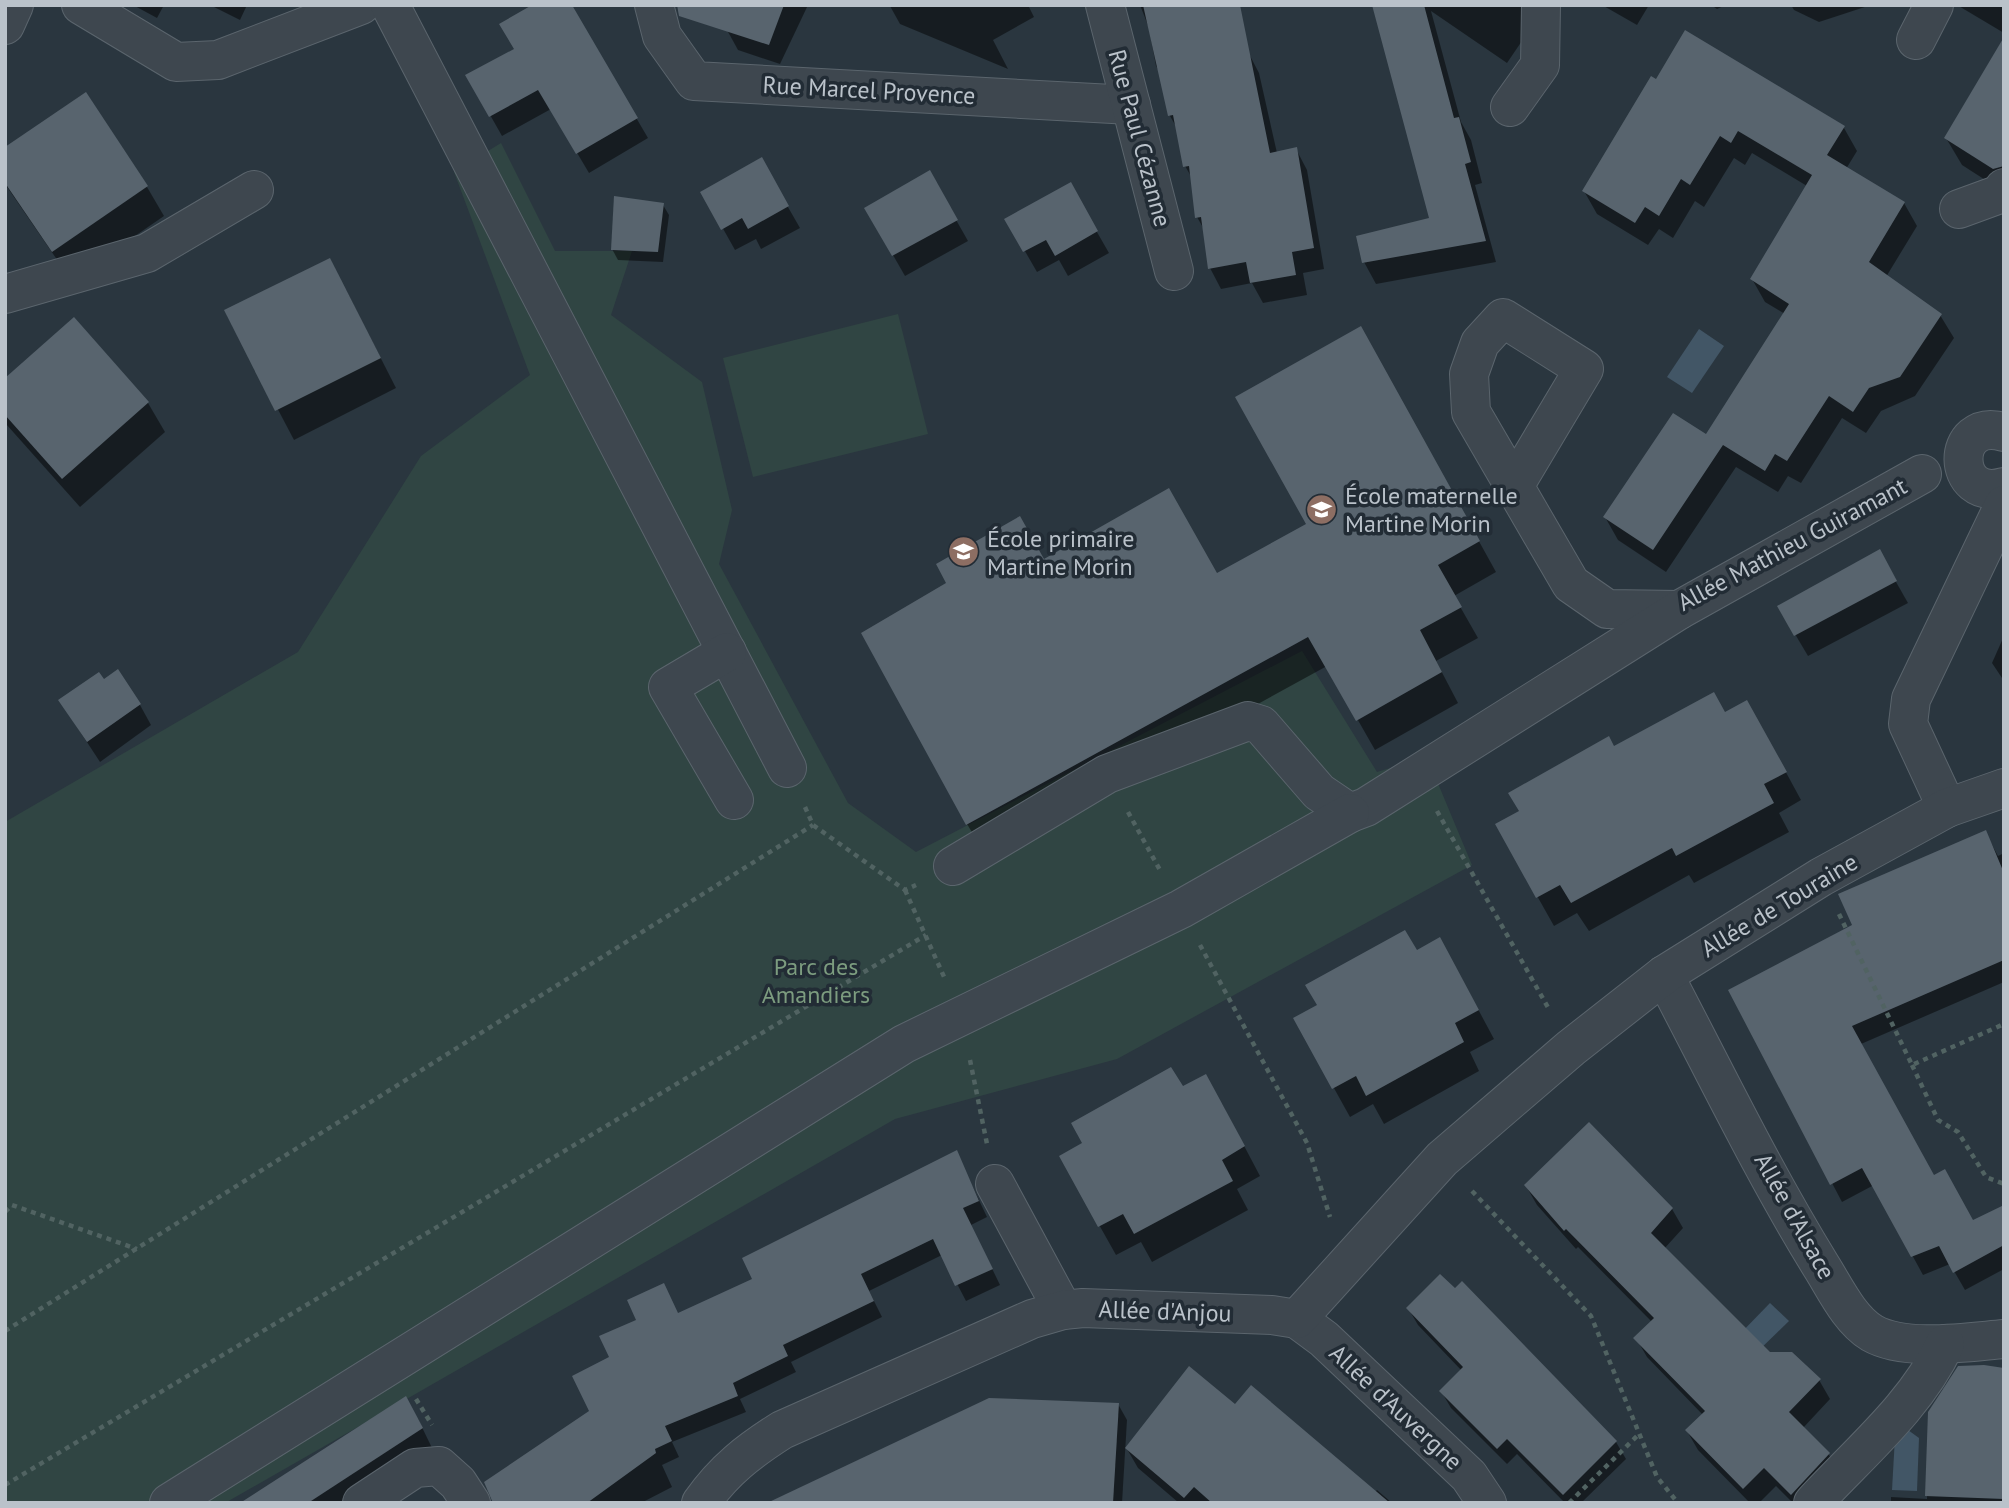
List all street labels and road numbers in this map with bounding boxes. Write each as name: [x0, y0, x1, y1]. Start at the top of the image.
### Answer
street label: Rue Paul Cézanne: [1101, 46, 1179, 230]
street label: Rue Marcel Provence: [762, 69, 976, 111]
street label: Allée Mathieu Guiramant: [1672, 470, 1912, 618]
street label: Allée de Touraine: [1695, 846, 1863, 964]
street label: Allée d'Alsace: [1748, 1148, 1842, 1284]
street label: Allée d'Anjou: [1098, 1293, 1232, 1329]
street label: Allée d'Auvergne: [1323, 1337, 1469, 1477]

